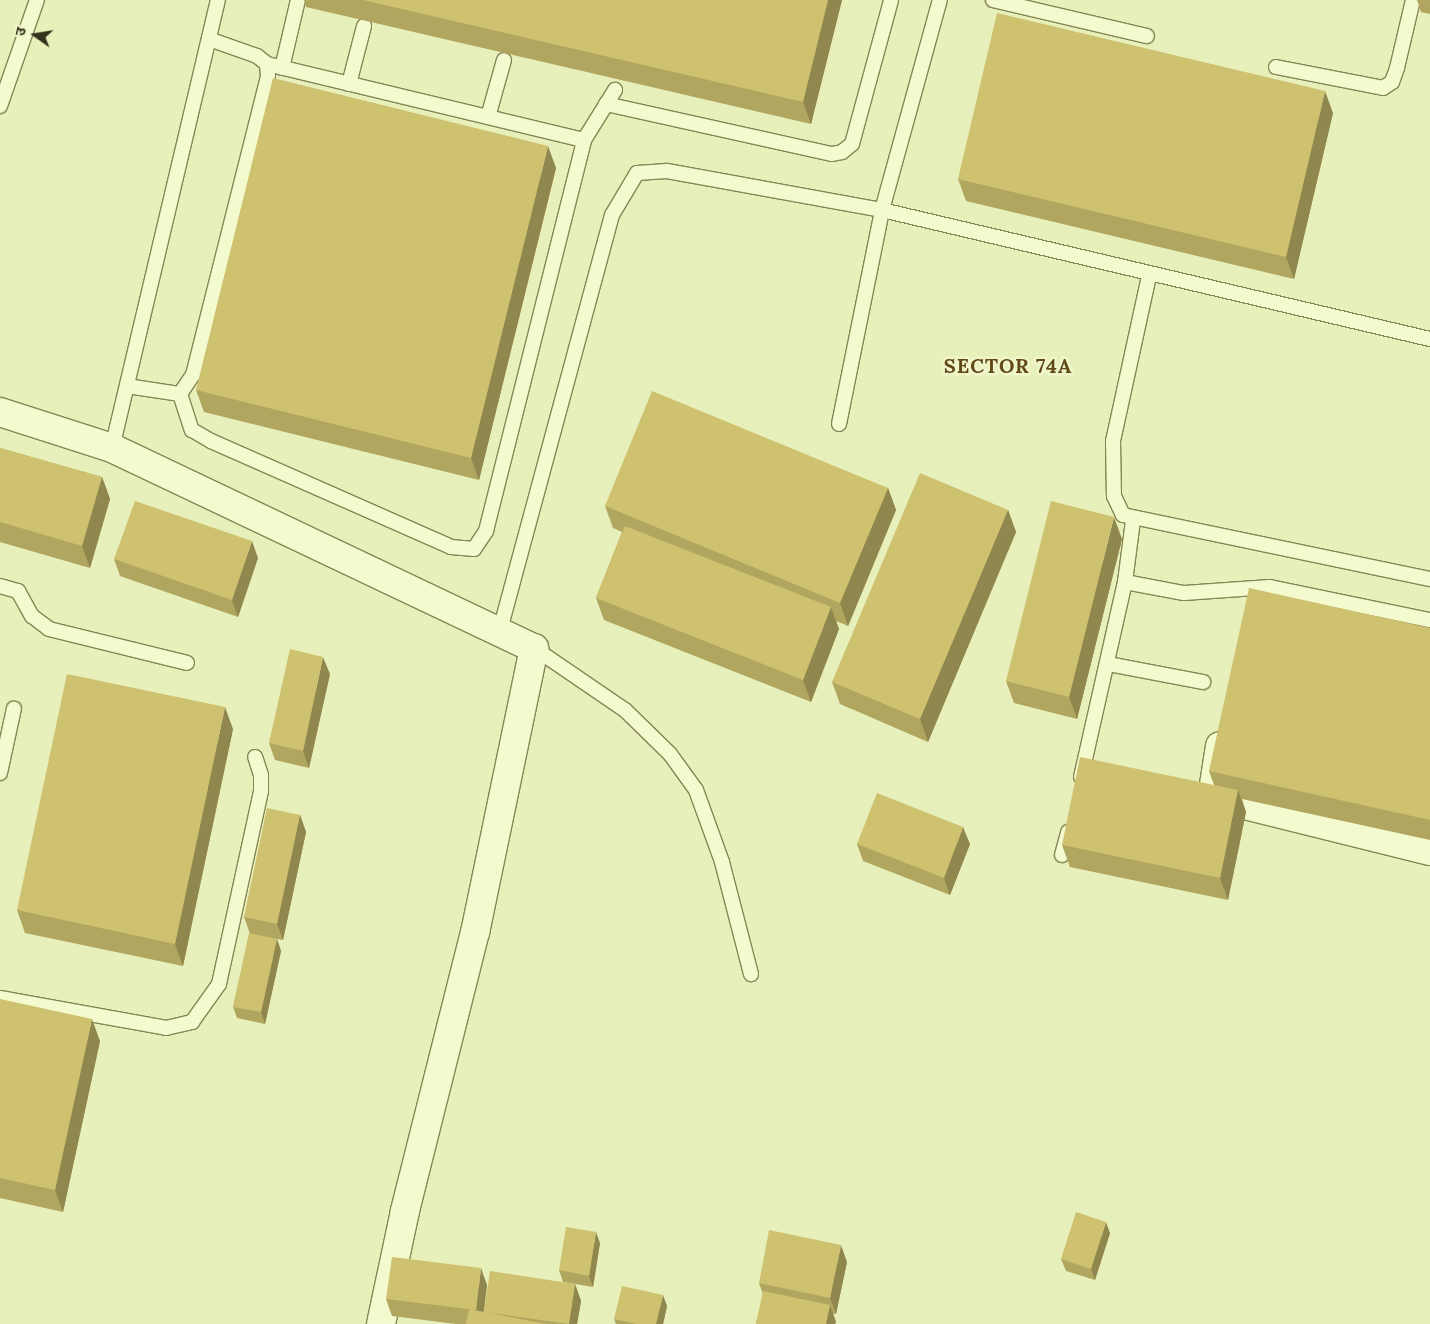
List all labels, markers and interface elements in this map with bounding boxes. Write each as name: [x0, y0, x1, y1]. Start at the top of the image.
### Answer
north arrow: [10, 10, 60, 60]
text: उ: [11, 26, 30, 38]
district label: SECTOR 74A: [942, 353, 1074, 377]

